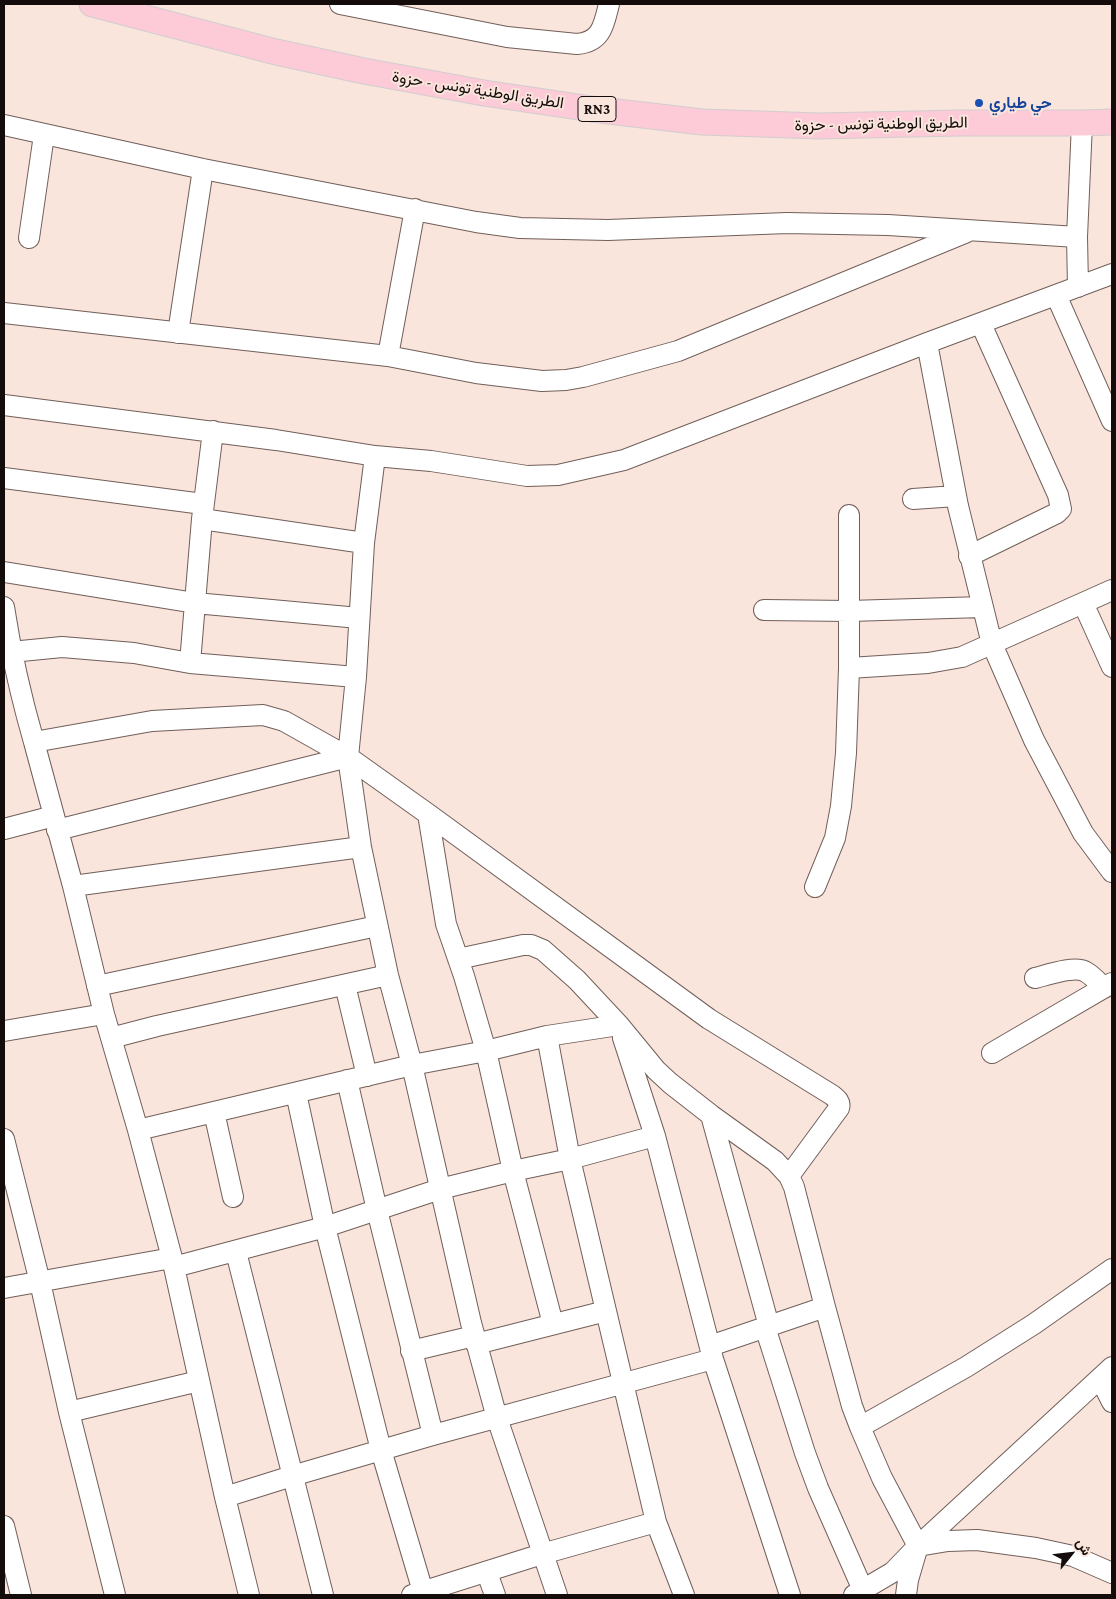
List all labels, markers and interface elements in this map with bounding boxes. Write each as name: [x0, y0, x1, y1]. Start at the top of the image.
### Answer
street label: الطريق الوطنية تونس - حزوة: [391, 67, 565, 113]
place label: حي طياري: [989, 93, 1052, 113]
road number: RN3: [578, 96, 616, 122]
marker: حي طياري: [973, 97, 985, 109]
street label: الطريق الوطنية تونس - حزوة: [794, 113, 968, 135]
north arrow: [1046, 1529, 1096, 1579]
text: ش: [1073, 1535, 1095, 1558]

